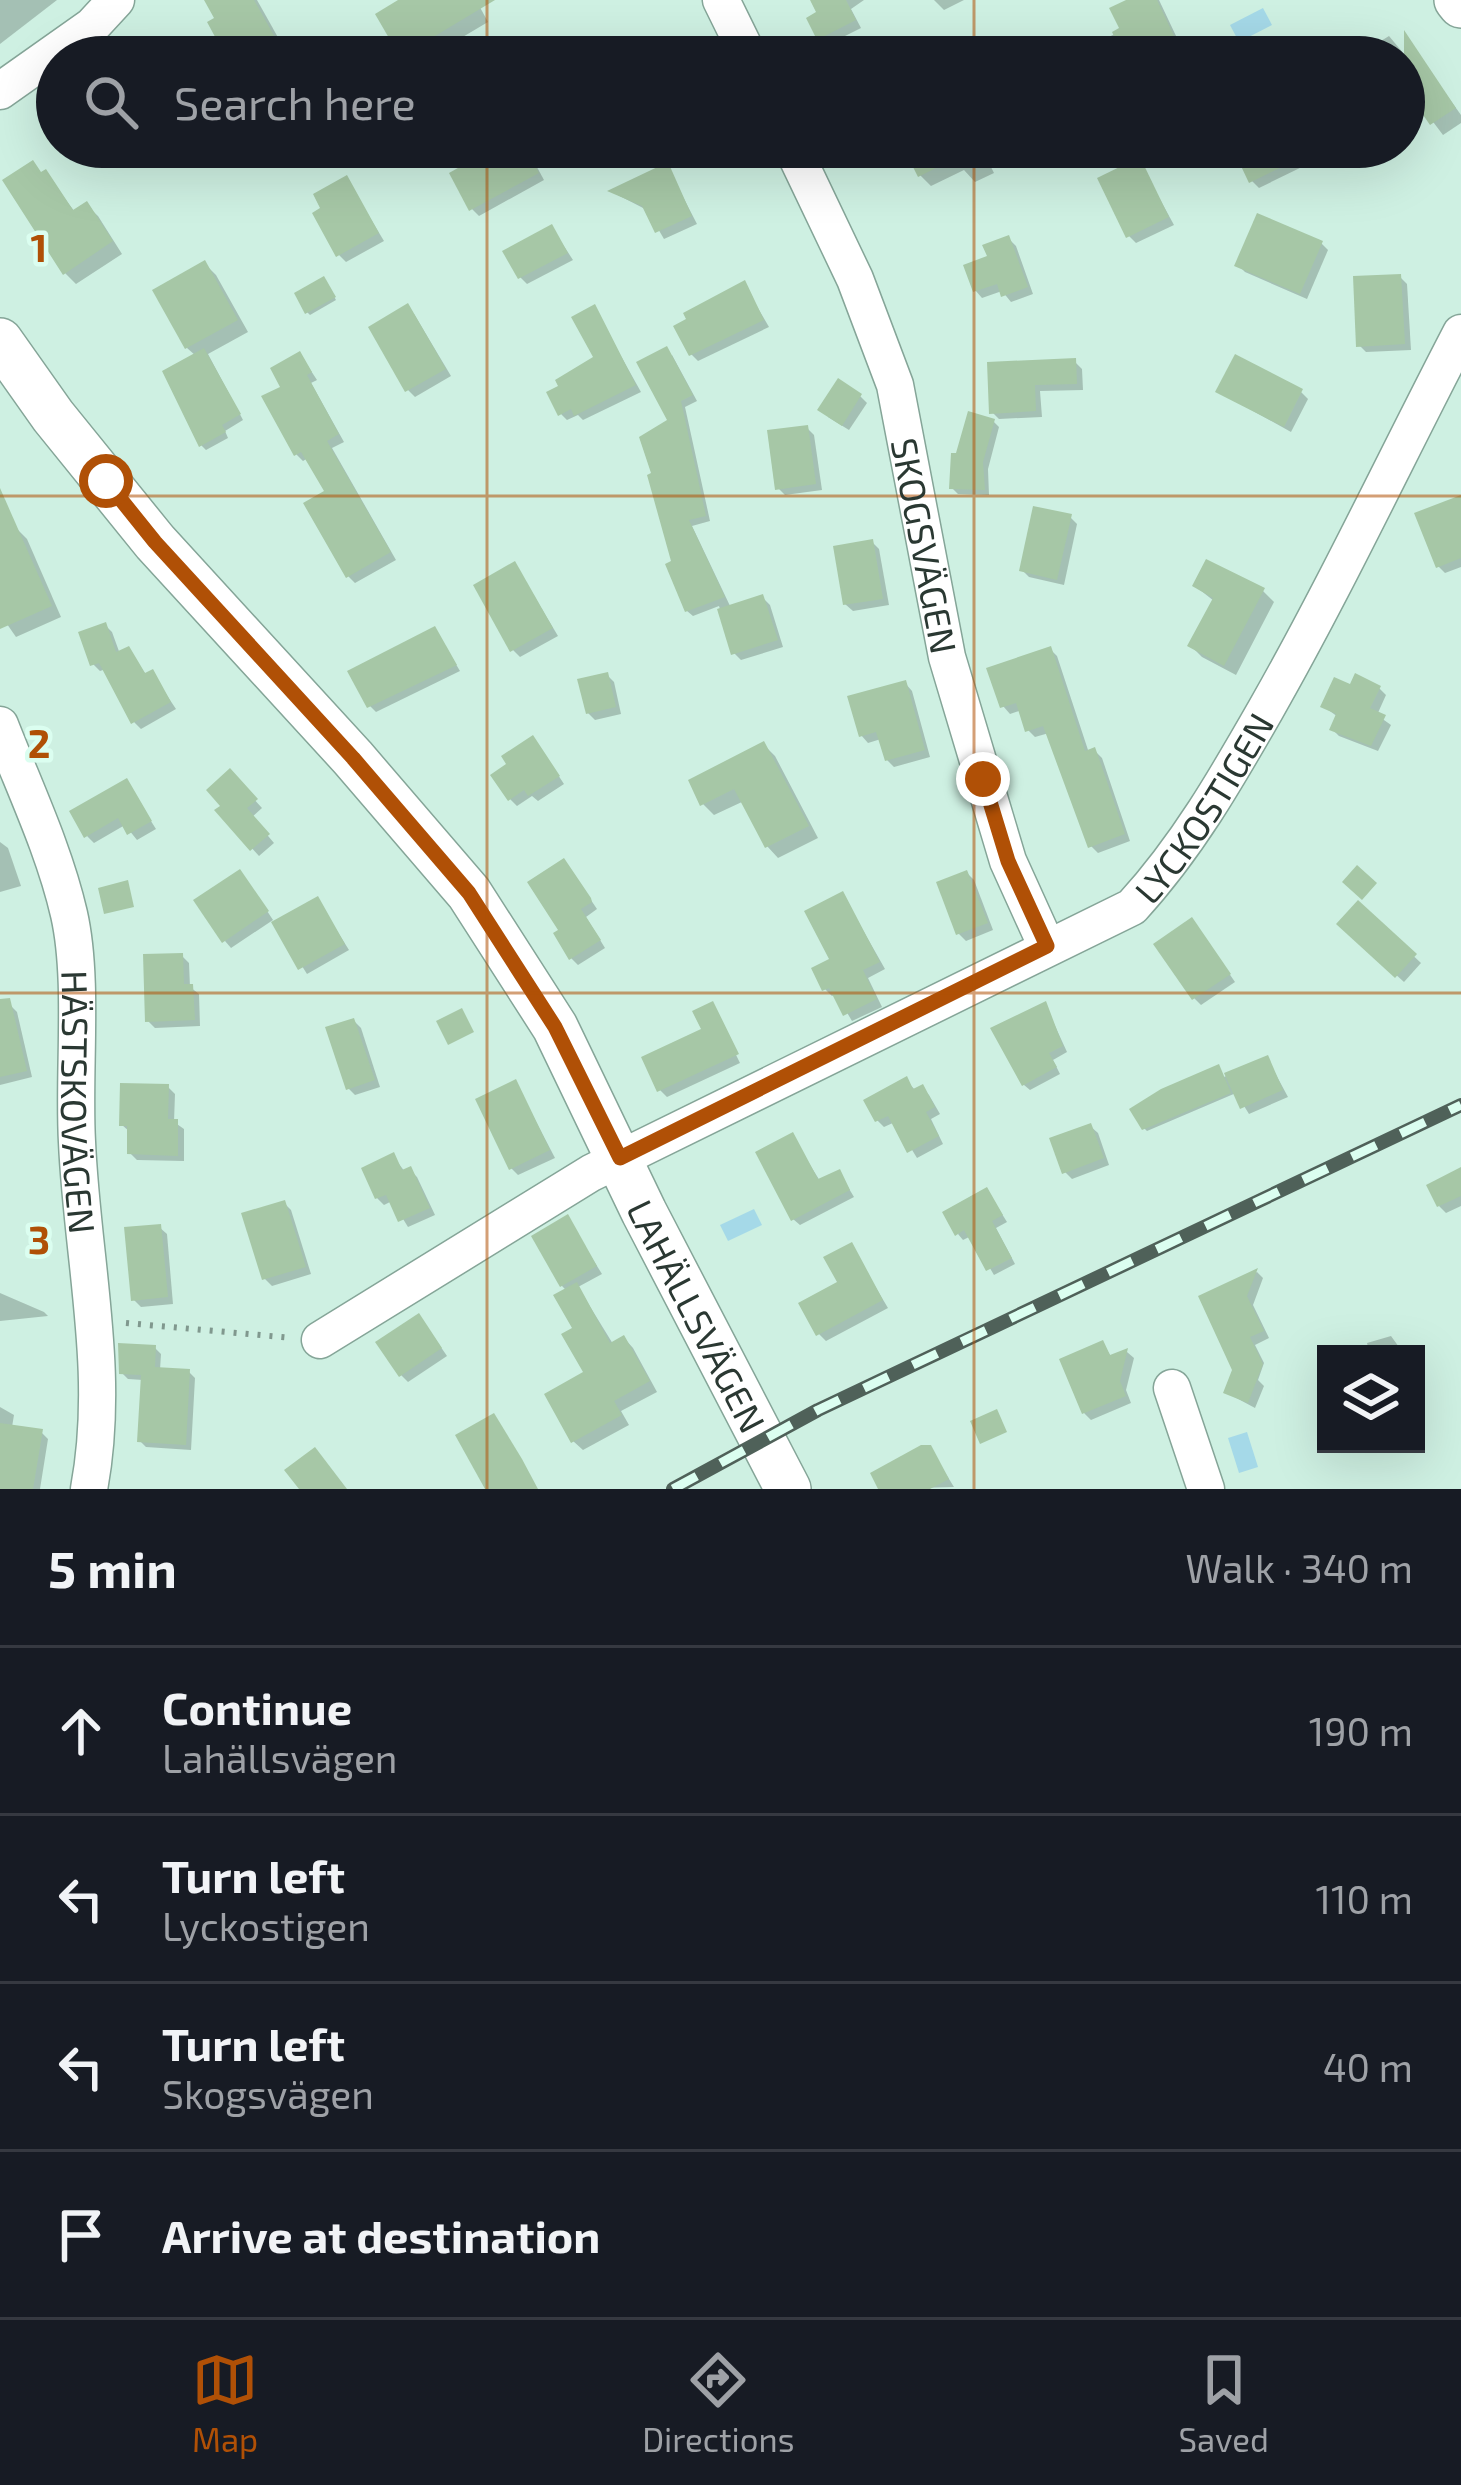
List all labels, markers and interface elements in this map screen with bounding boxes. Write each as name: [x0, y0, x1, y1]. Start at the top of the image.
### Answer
search box: [36, 36, 1425, 168]
icon: search: [78, 69, 144, 135]
text: Search here: [174, 75, 416, 129]
text: 1: [31, 223, 47, 270]
street label: SKOGSVÄGEN: [884, 434, 967, 657]
route start: [79, 454, 133, 508]
street label: LYCKOSTIGEN: [1125, 705, 1281, 911]
text: 2: [28, 719, 50, 766]
route end: [956, 752, 1010, 806]
street label: HÄSTSKOVÄGEN: [54, 970, 106, 1236]
street label: LAHÄLLSVÄGEN: [620, 1192, 776, 1439]
text: 3: [28, 1215, 50, 1262]
map controls: [1317, 1345, 1425, 1453]
button: layers: [1317, 1345, 1425, 1453]
text: 5 min: [48, 1537, 177, 1598]
text: Walk · 340 m: [1185, 1544, 1413, 1591]
text: Continue: [162, 1680, 352, 1734]
icon: ahead: [48, 1698, 114, 1764]
text: 190 m: [1309, 1707, 1413, 1754]
text: Lahällsvägen: [162, 1734, 397, 1781]
text: Turn left: [162, 1848, 345, 1902]
icon: left: [48, 1866, 114, 1932]
text: 110 m: [1316, 1875, 1413, 1922]
text: Lyckostigen: [162, 1902, 370, 1949]
text: Turn left: [162, 2016, 345, 2070]
icon: left: [48, 2034, 114, 2100]
text: 40 m: [1323, 2043, 1413, 2090]
text: Skogsvägen: [162, 2070, 374, 2117]
icon: arrive: [48, 2202, 114, 2268]
text: Arrive at destination: [162, 2208, 600, 2262]
tab: Map: [192, 2347, 258, 2459]
tab: Directions: [642, 2347, 794, 2459]
tab: Saved: [1178, 2347, 1269, 2459]

